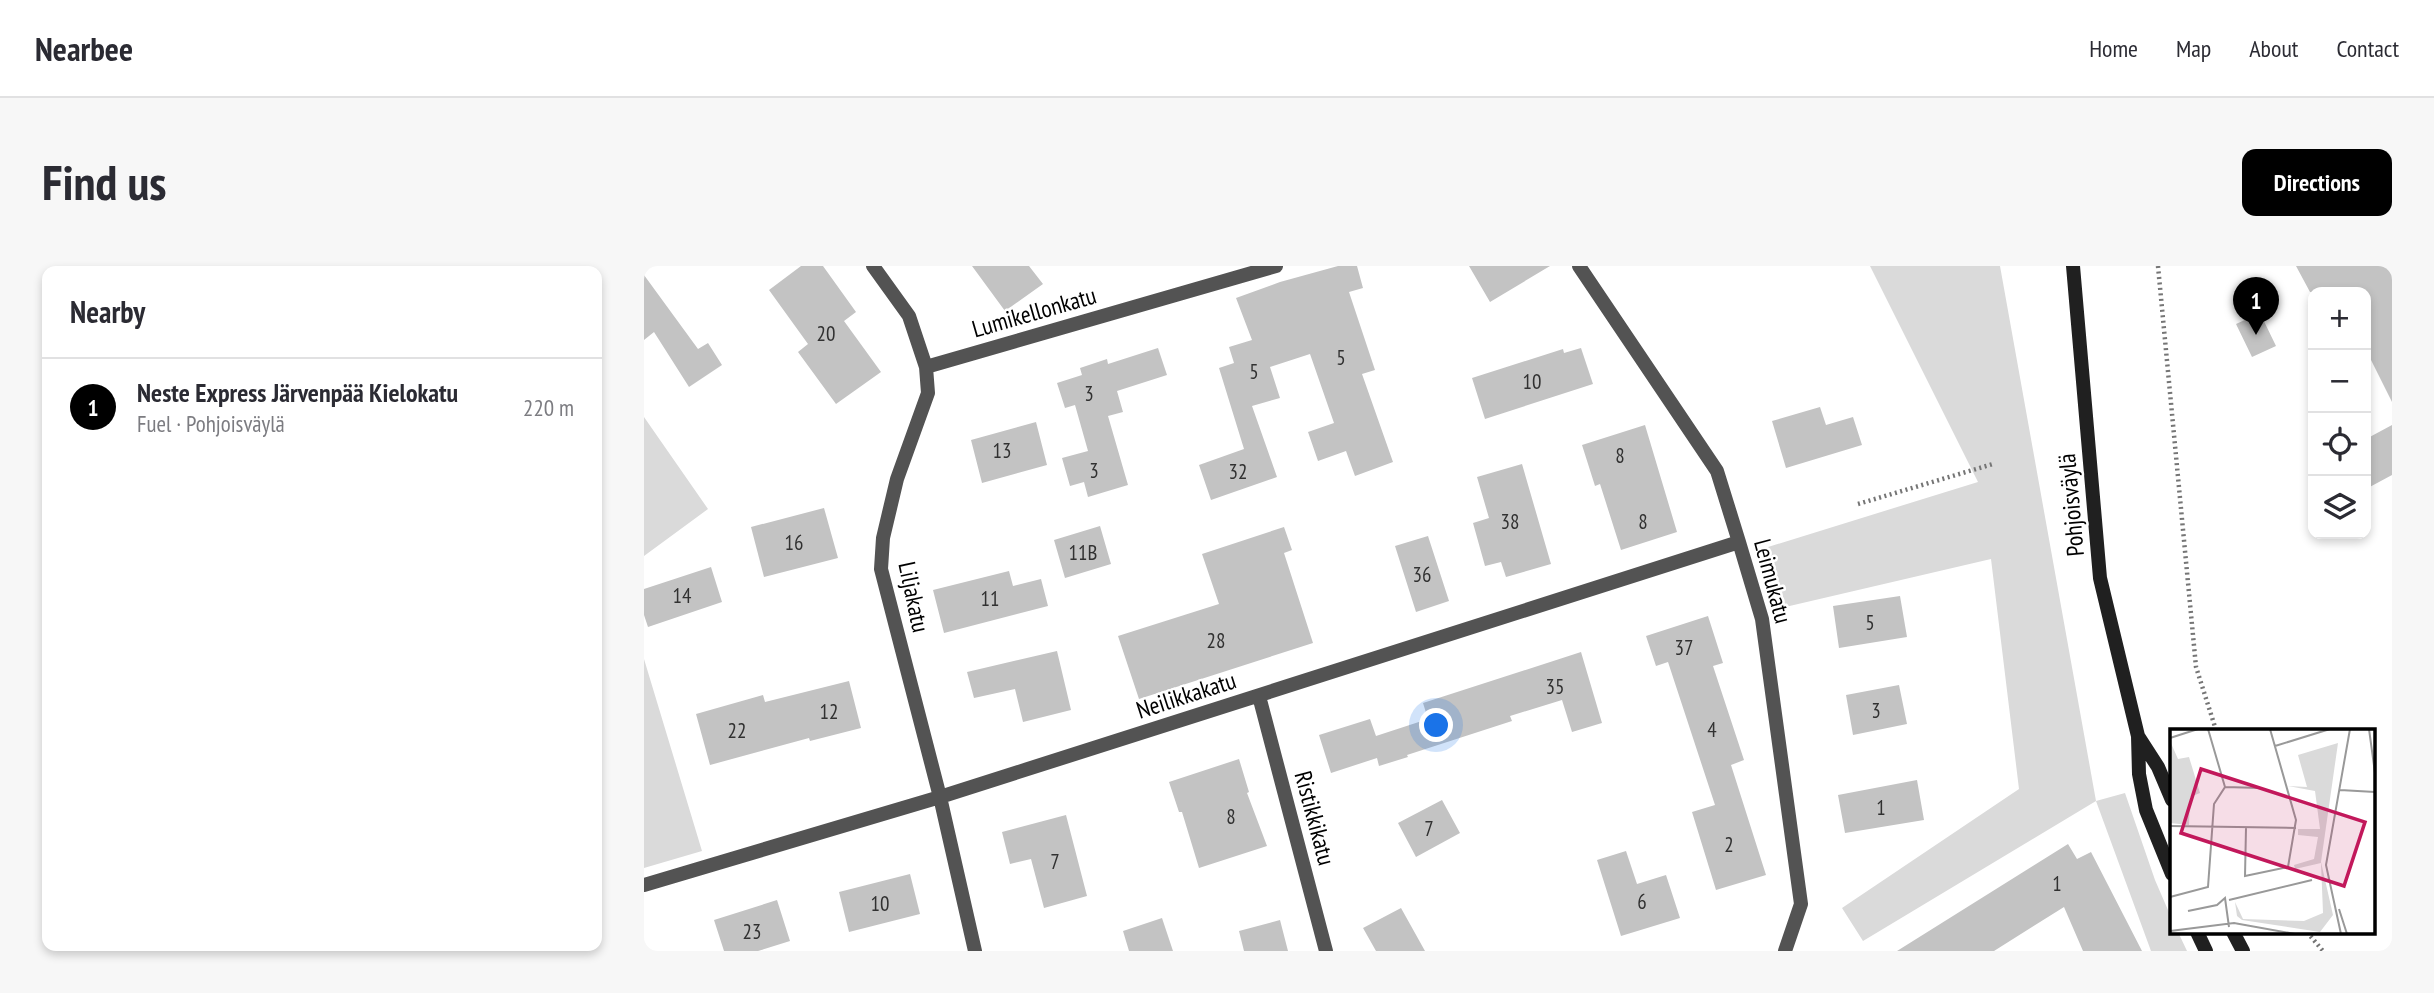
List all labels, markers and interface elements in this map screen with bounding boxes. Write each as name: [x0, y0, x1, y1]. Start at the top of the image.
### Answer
text: Nearbee: [35, 27, 133, 70]
text: Home: [2089, 33, 2138, 64]
text: Map: [2176, 33, 2211, 64]
text: About: [2249, 33, 2298, 64]
text: Contact: [2336, 33, 2399, 64]
button: Directions: [2242, 149, 2392, 216]
text: Find us: [42, 150, 166, 214]
pin: 1: [2233, 277, 2279, 335]
street label: Lumikellonkatu: [968, 279, 1100, 345]
map controls: [2308, 287, 2371, 539]
button: +: [2308, 287, 2371, 350]
text: Nearby: [70, 292, 145, 331]
house number: 20: [817, 320, 835, 347]
house number: 5: [1336, 344, 1346, 371]
button: −: [2308, 350, 2371, 413]
house number: 5: [1249, 358, 1259, 385]
house number: 10: [1523, 368, 1541, 395]
text: Neste Express Järvenpää Kielokatu: [137, 376, 458, 409]
house number: 3: [1084, 380, 1094, 407]
text: 1: [88, 393, 99, 422]
text: 220 m: [523, 393, 574, 422]
text: Fuel · Pohjoisväylä: [137, 409, 285, 438]
button: locate: [2308, 413, 2371, 476]
house number: 13: [993, 437, 1011, 464]
house number: 8: [1615, 442, 1625, 469]
street label: Pohjoisväylä: [2051, 452, 2091, 558]
house number: 3: [1089, 457, 1099, 484]
house number: 32: [1229, 458, 1247, 485]
button: layers: [2308, 476, 2371, 539]
house number: 38: [1501, 508, 1519, 535]
house number: 8: [1638, 508, 1648, 535]
house number: 16: [785, 529, 803, 556]
street label: Leimukatu: [1747, 535, 1799, 627]
house number: 11B: [1069, 539, 1097, 566]
street label: Liljakatu: [891, 559, 937, 635]
house number: 36: [1413, 561, 1431, 588]
house number: 14: [673, 582, 692, 609]
house number: 11: [981, 585, 999, 612]
house number: 5: [1865, 609, 1875, 636]
house number: 28: [1207, 627, 1225, 654]
house number: 37: [1675, 634, 1693, 661]
street label: Neilikkakatu: [1132, 664, 1240, 726]
house number: 35: [1546, 673, 1564, 700]
house number: 3: [1871, 697, 1881, 724]
house number: 12: [820, 698, 838, 725]
your location: [1419, 708, 1453, 742]
house number: 4: [1707, 716, 1717, 743]
house number: 22: [728, 717, 746, 744]
inset map: [2170, 729, 2374, 934]
street label: Ristikkikatu: [1288, 767, 1342, 869]
house number: 1: [1876, 794, 1886, 821]
house number: 8: [1226, 803, 1236, 830]
house number: 7: [1424, 815, 1434, 842]
house number: 2: [1724, 831, 1734, 858]
house number: 7: [1050, 848, 1060, 875]
house number: 1: [2052, 870, 2062, 897]
house number: 6: [1637, 888, 1647, 915]
house number: 10: [871, 890, 889, 917]
house number: 23: [743, 918, 761, 945]

